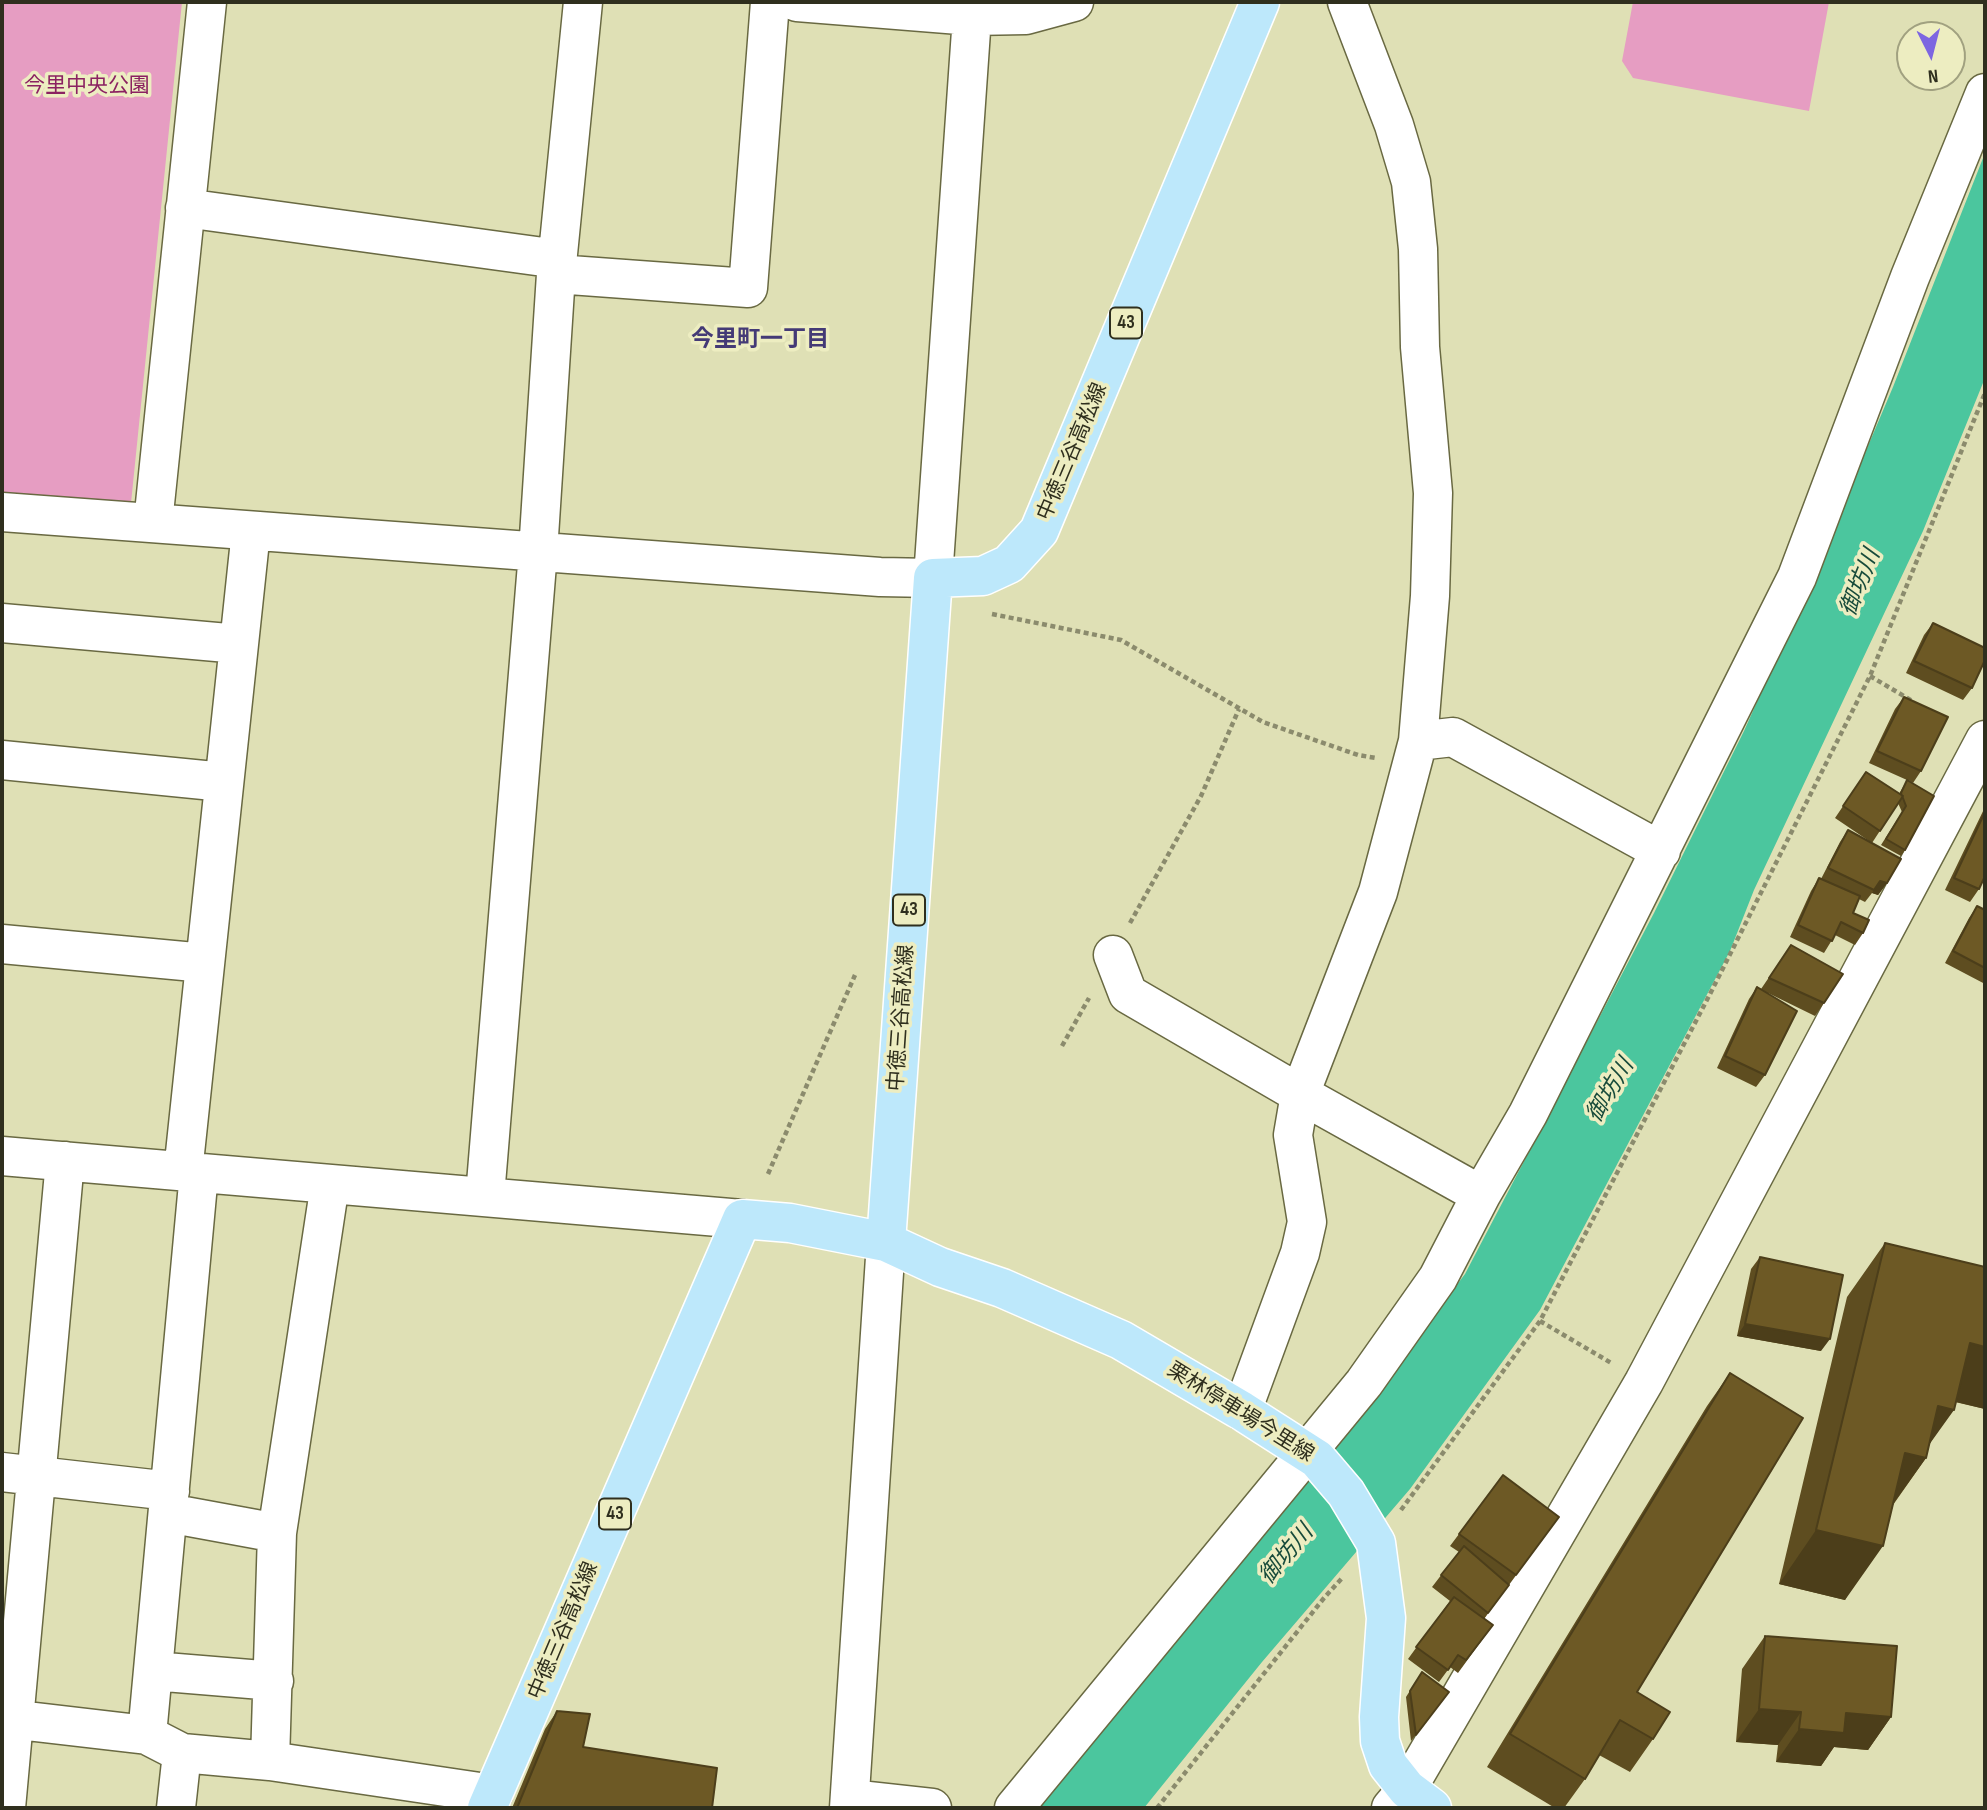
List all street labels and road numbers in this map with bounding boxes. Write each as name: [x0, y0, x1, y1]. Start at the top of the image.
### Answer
road number: 43: [1110, 308, 1142, 338]
street label: 中徳三谷高松線: [1033, 379, 1113, 525]
road number: 43: [893, 894, 925, 926]
street label: 中徳三谷高松線: [884, 944, 920, 1092]
street label: 栗林停車場今里線: [1162, 1358, 1318, 1468]
road number: 43: [599, 1498, 631, 1530]
street label: 中徳三谷高松線: [524, 1558, 604, 1704]

